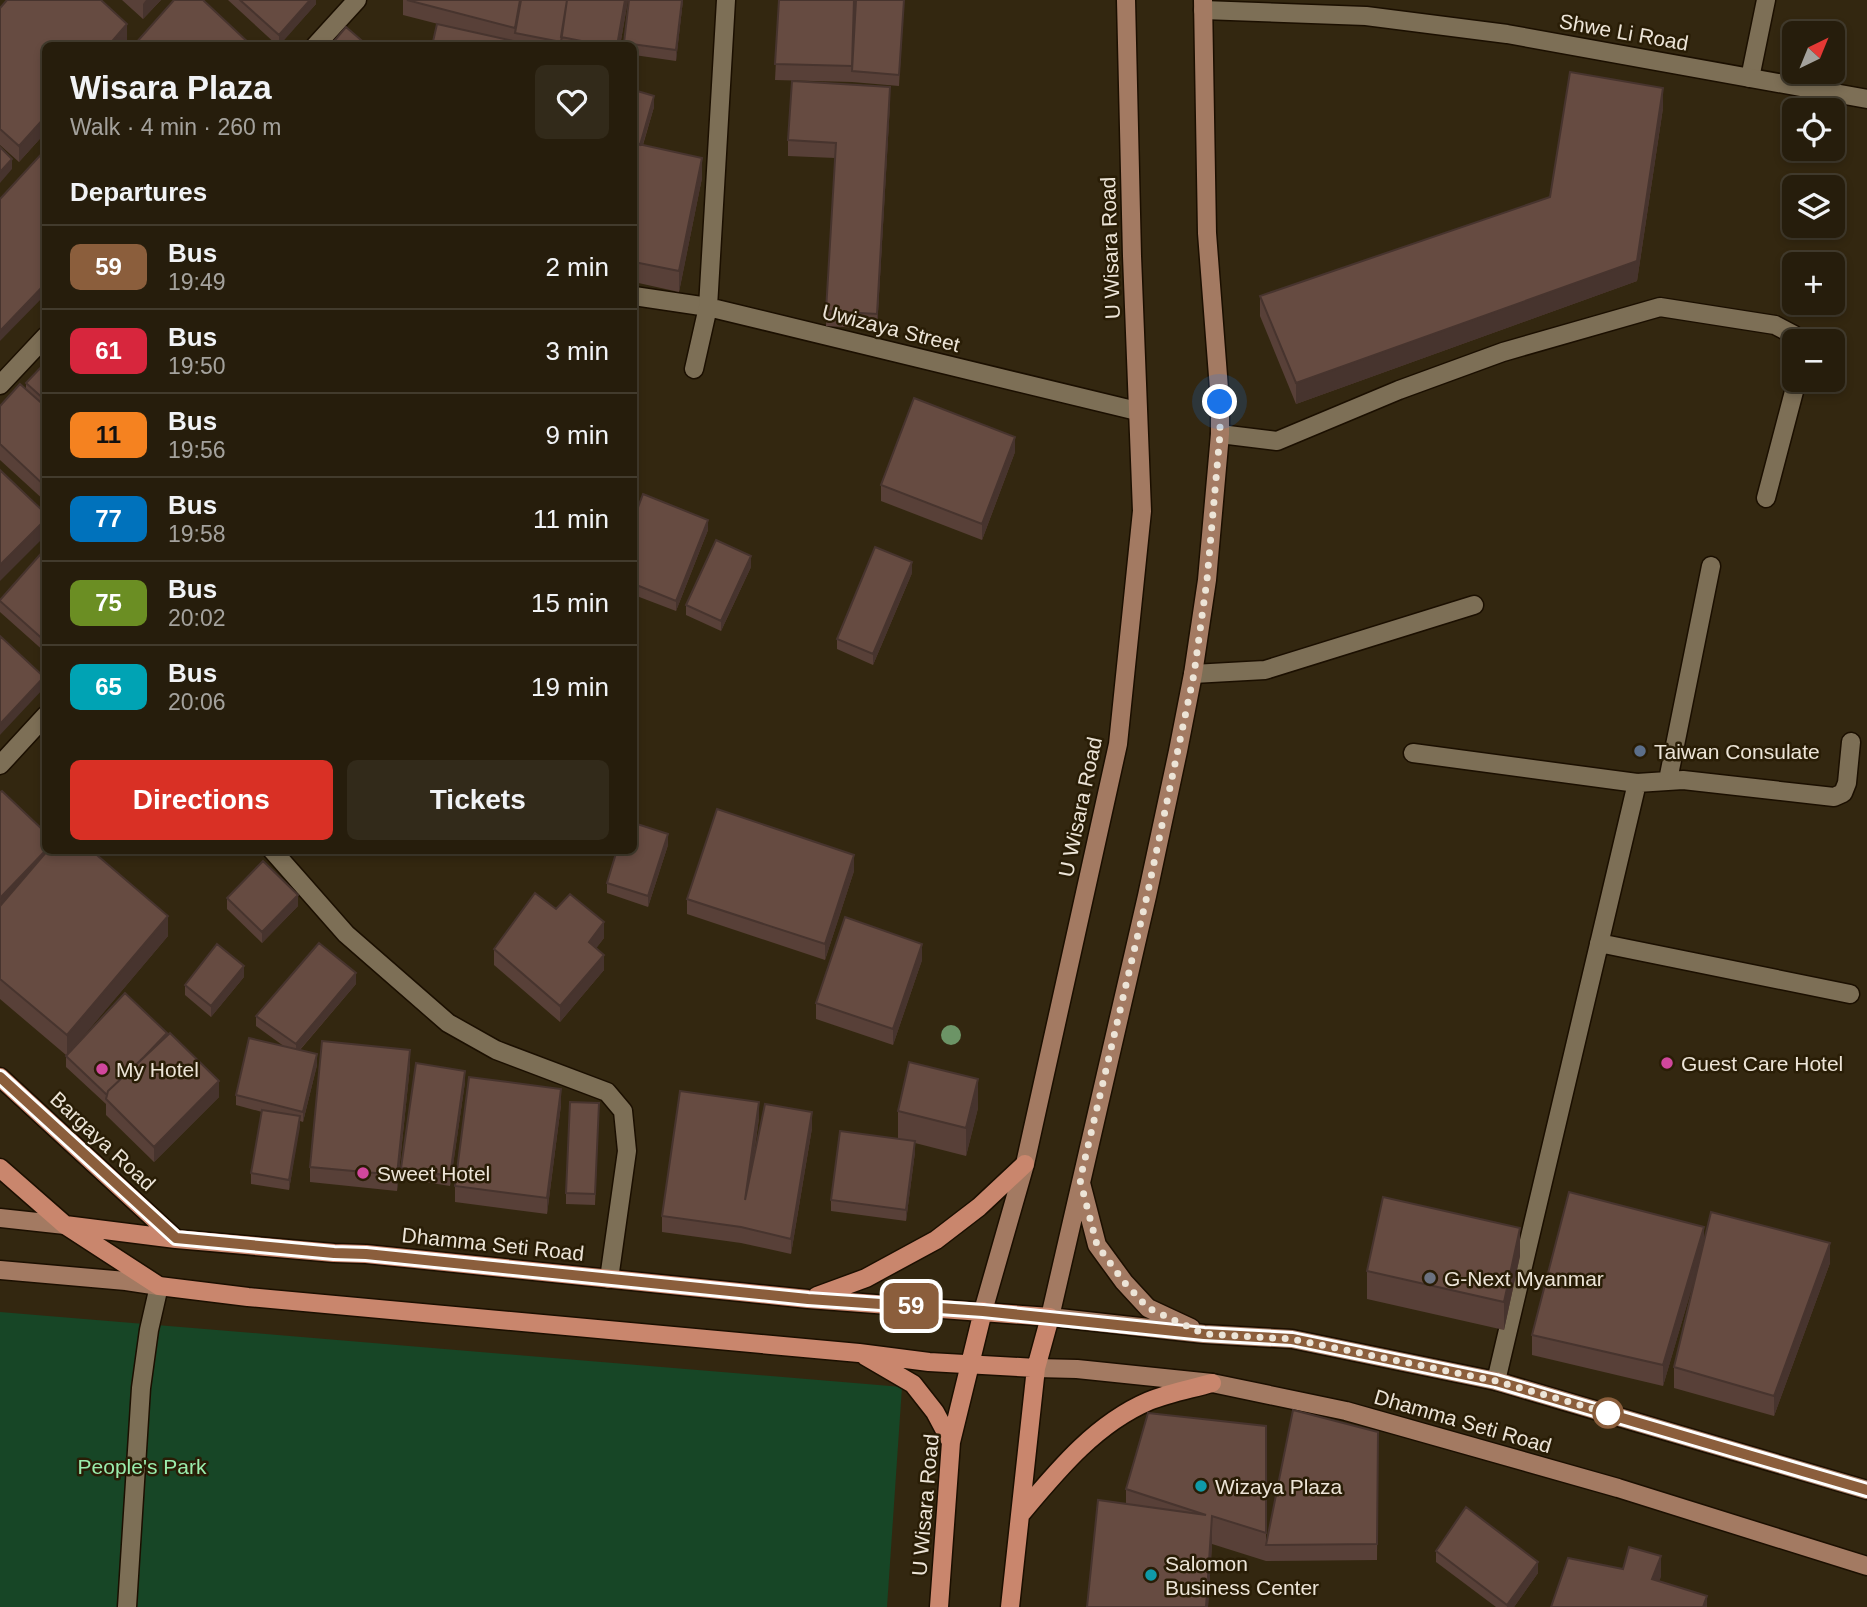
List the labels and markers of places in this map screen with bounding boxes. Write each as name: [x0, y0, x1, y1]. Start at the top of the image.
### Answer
place label: Taiwan Consulate: [1654, 740, 1820, 763]
marker: Taiwan Consulate: [1632, 743, 1648, 759]
place label: Guest Care Hotel: [1681, 1052, 1843, 1075]
marker: Guest Care Hotel: [1659, 1055, 1675, 1071]
place label: My Hotel: [116, 1058, 199, 1081]
marker: My Hotel: [94, 1061, 110, 1077]
place label: Sweet Hotel: [377, 1162, 490, 1185]
marker: Sweet Hotel: [355, 1165, 371, 1181]
place label: G-Next Myanmar: [1444, 1267, 1604, 1290]
marker: G-Next Myanmar: [1422, 1270, 1438, 1286]
unlabelled marker: [1593, 1398, 1623, 1428]
place label: Wizaya Plaza: [1215, 1475, 1343, 1498]
marker: Wizaya Plaza: [1193, 1478, 1209, 1494]
place label: Salomon Business Center: [1165, 1552, 1319, 1599]
marker: Salomon Business Center: [1143, 1567, 1159, 1583]

